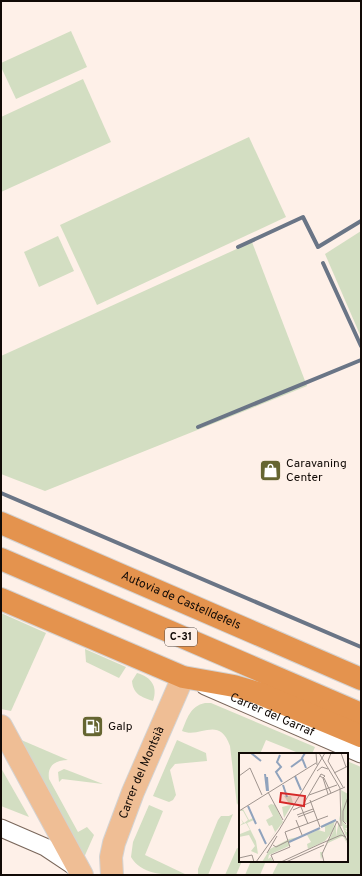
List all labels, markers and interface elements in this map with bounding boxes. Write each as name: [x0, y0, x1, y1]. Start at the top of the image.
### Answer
place label: Caravaning Center: [286, 456, 347, 486]
shop icon: Caravaning Center: [258, 458, 284, 484]
street label: Autovia de Castelldefels: [118, 568, 243, 634]
road number: C-31: [165, 628, 197, 646]
street label: Carrer del Garraf: [227, 690, 317, 741]
fuel station icon: Galp: [79, 714, 105, 740]
place label: Galp: [108, 719, 133, 735]
street label: Carrer del Montsià: [116, 724, 169, 821]
inset map: [239, 753, 348, 862]

